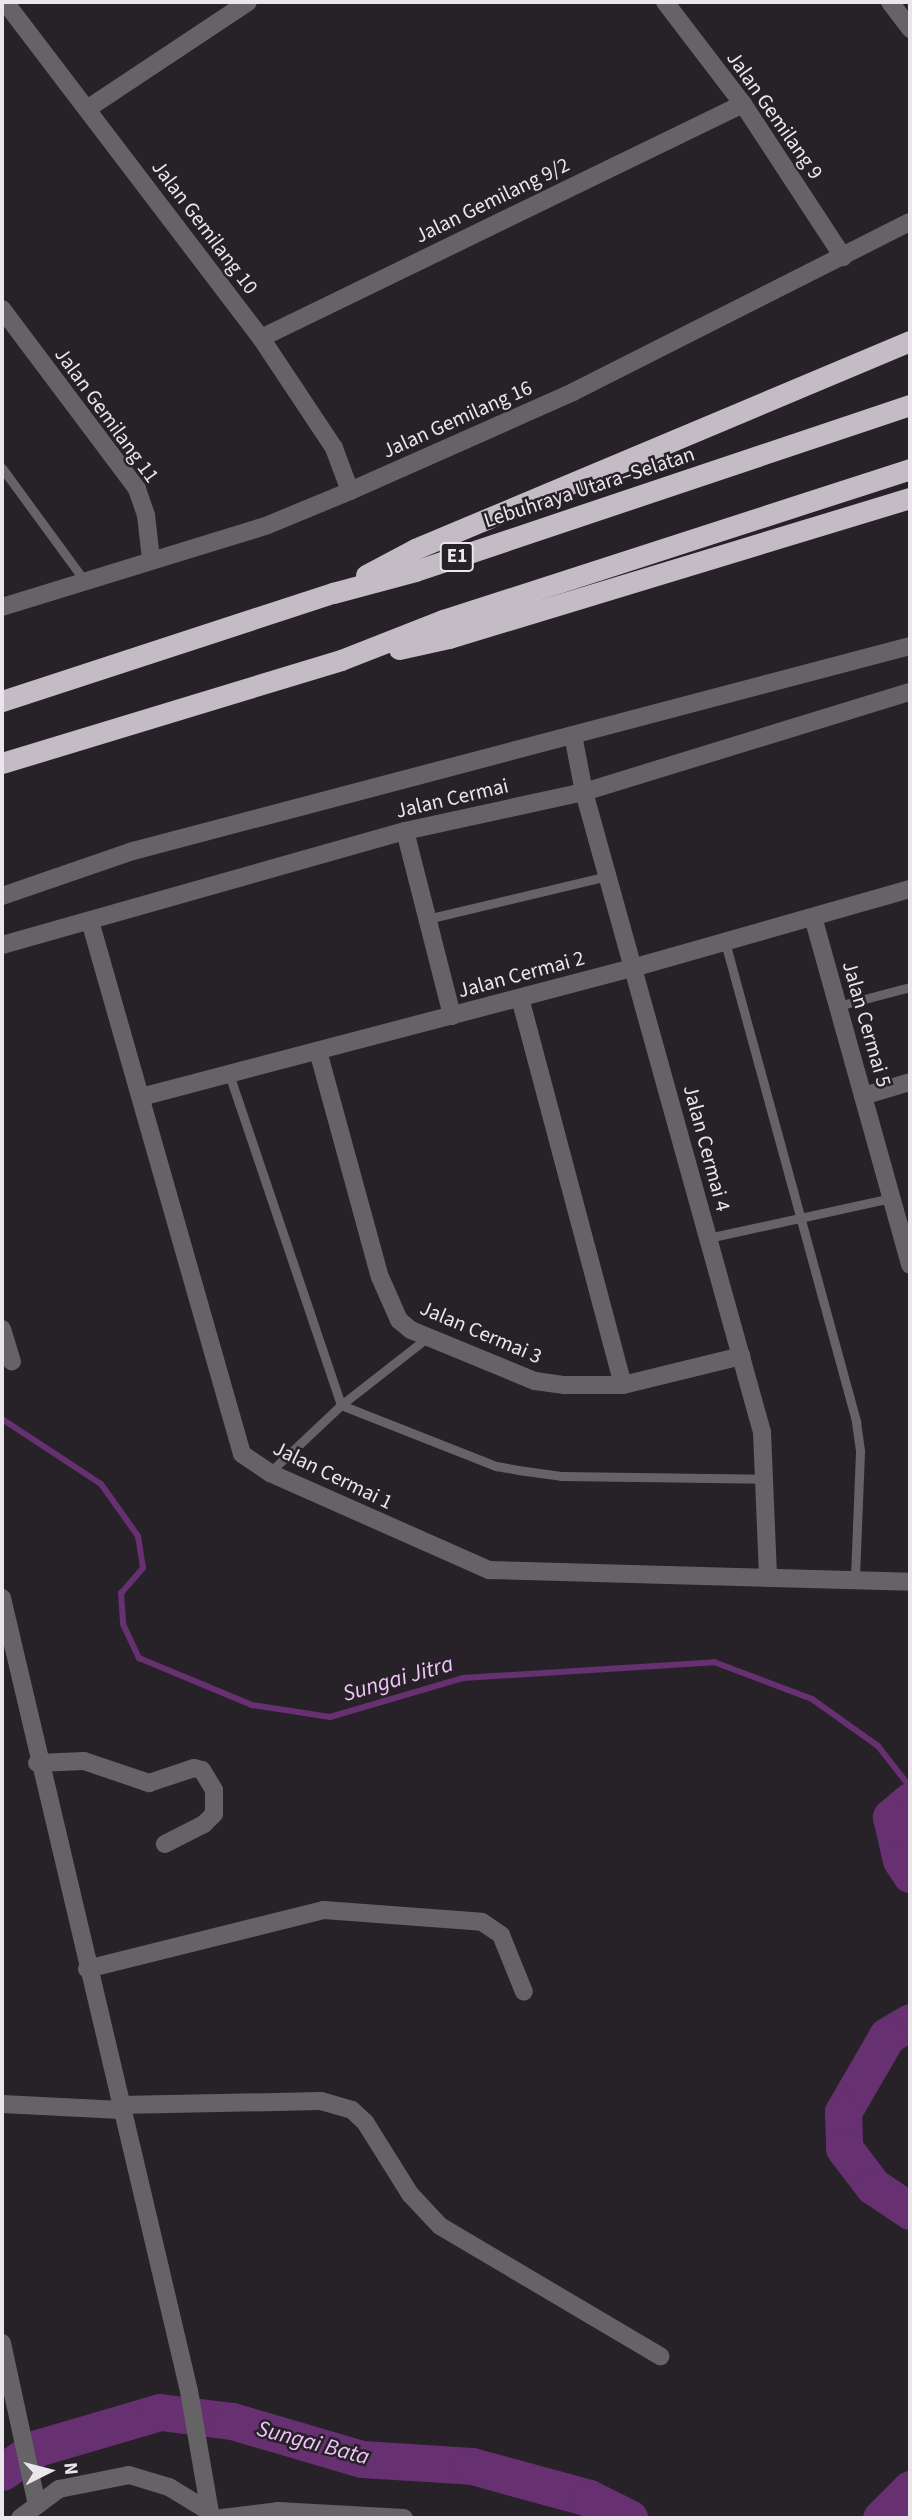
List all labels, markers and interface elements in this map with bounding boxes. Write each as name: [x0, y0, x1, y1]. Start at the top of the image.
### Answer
street label: Jalan Gemilang 9: [721, 46, 829, 184]
street label: Jalan Gemilang 9/2: [411, 152, 573, 248]
street label: Jalan Gemilang 10: [146, 155, 264, 299]
street label: Jalan Gemilang 11: [49, 342, 165, 488]
street label: Jalan Gemilang 16: [378, 375, 536, 463]
street label: Lebuhraya Utara–Selatan: [480, 441, 698, 533]
road number: E1: [440, 542, 475, 572]
street label: Jalan Cermai: [393, 773, 511, 823]
street label: Jalan Cermai 2: [455, 945, 587, 1003]
street label: Jalan Cermai 5: [837, 958, 897, 1090]
street label: Jalan Cermai 4: [678, 1082, 736, 1214]
street label: Jalan Cermai 3: [416, 1295, 546, 1369]
street label: Jalan Cermai 1: [269, 1435, 397, 1515]
water label: Sungai Jitra: [340, 1650, 456, 1708]
water label: Sungai Bata: [254, 2415, 372, 2471]
north arrow: [14, 2436, 84, 2506]
text: N: [56, 2461, 84, 2476]

